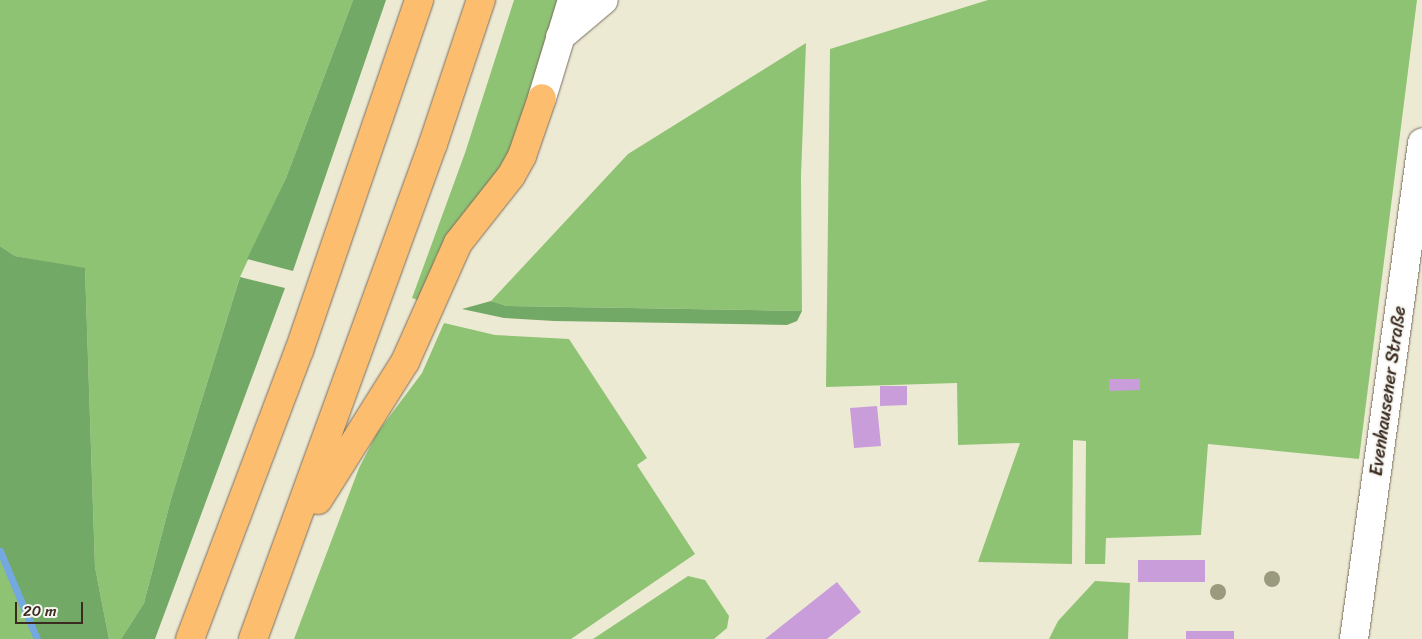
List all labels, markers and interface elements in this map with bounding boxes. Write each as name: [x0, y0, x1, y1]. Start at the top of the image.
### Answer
street label: Evenhausener Straße: [1365, 305, 1411, 477]
scale bar: [18, 592, 85, 624]
text: 20 m: [23, 598, 57, 624]

